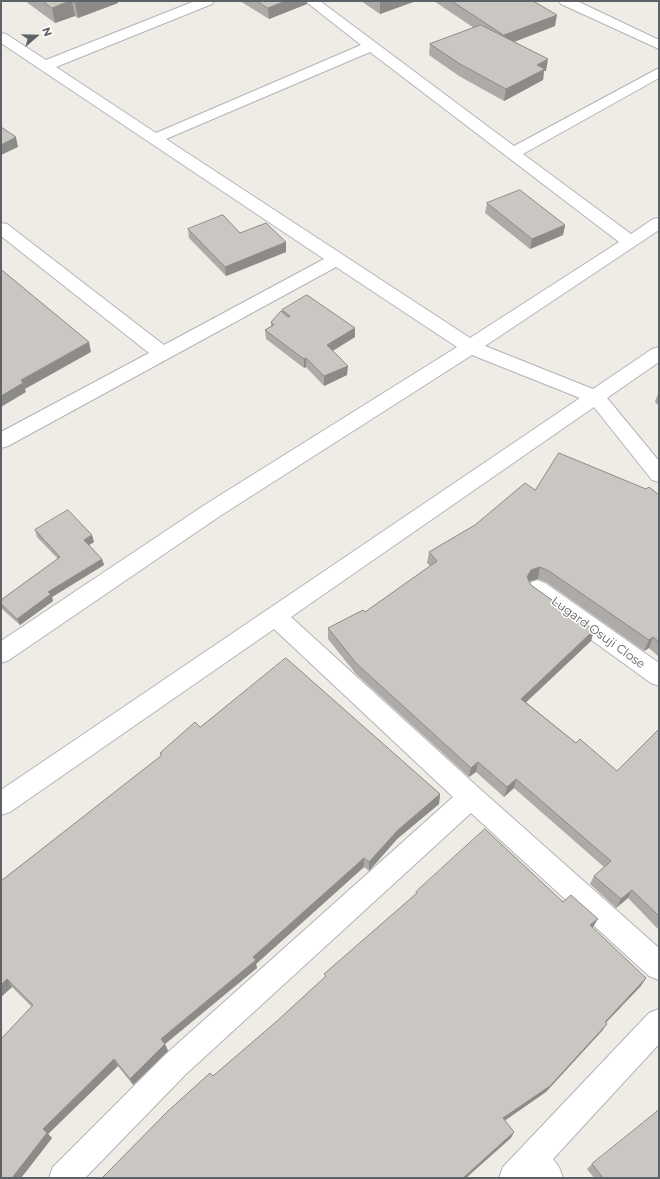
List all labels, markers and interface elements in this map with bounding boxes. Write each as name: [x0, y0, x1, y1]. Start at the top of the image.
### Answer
north arrow: [16, 16, 56, 56]
text: N: [39, 25, 55, 38]
street label: Lugard Osuji Close: [548, 594, 648, 672]

